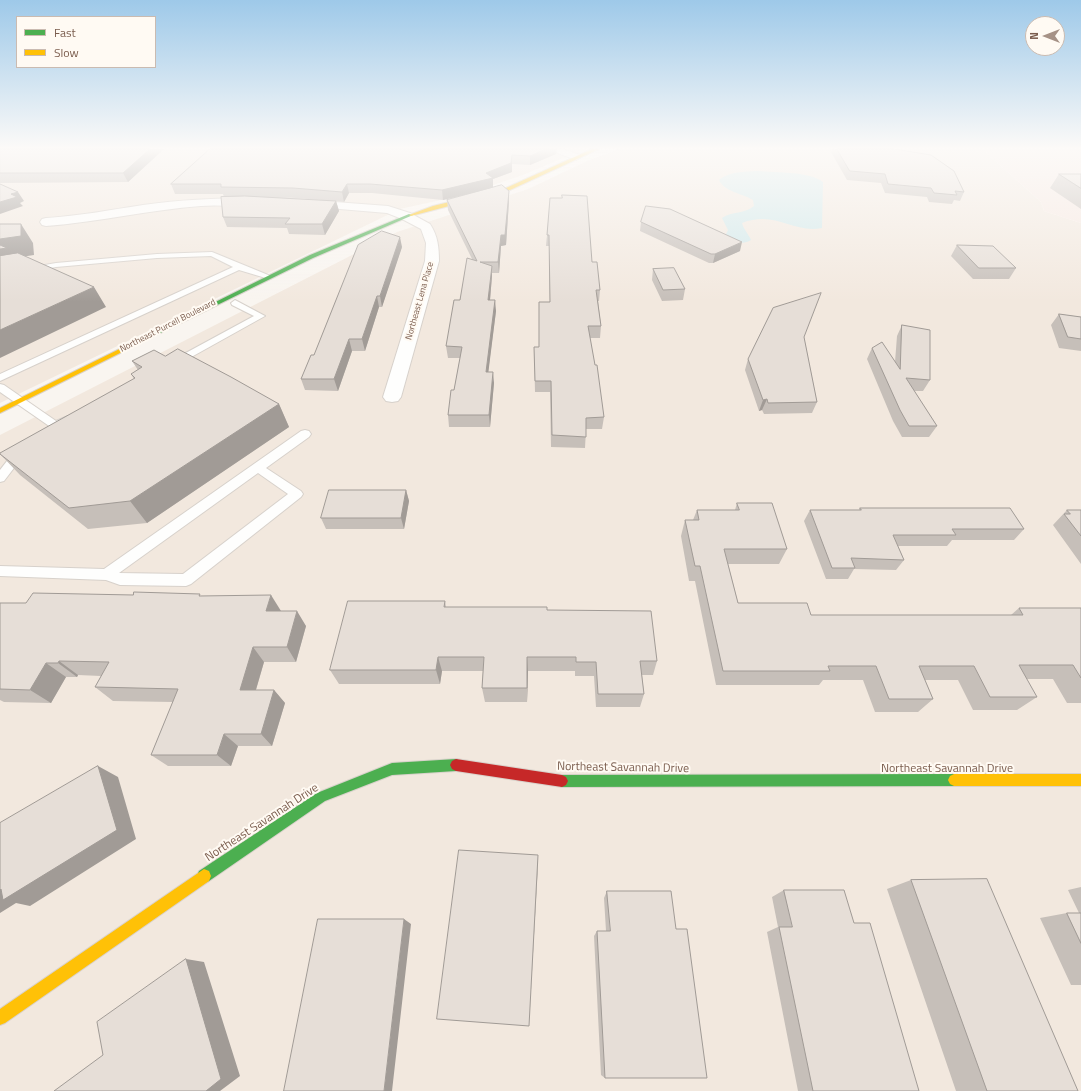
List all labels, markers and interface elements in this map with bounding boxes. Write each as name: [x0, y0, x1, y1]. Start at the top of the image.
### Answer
legend: [16, 16, 156, 68]
north arrow: [1025, 16, 1065, 56]
text: Fast: [54, 23, 76, 42]
text: N: [1026, 32, 1042, 40]
text: Slow: [54, 43, 79, 62]
street label: Northeast Lena Place: [404, 261, 436, 341]
street label: Northeast Purcell Boulevard: [118, 297, 218, 355]
street label: Northeast Savannah Drive: [557, 760, 689, 776]
street label: Northeast Savannah Drive: [881, 762, 1013, 776]
street label: Northeast Savannah Drive: [203, 781, 321, 865]

